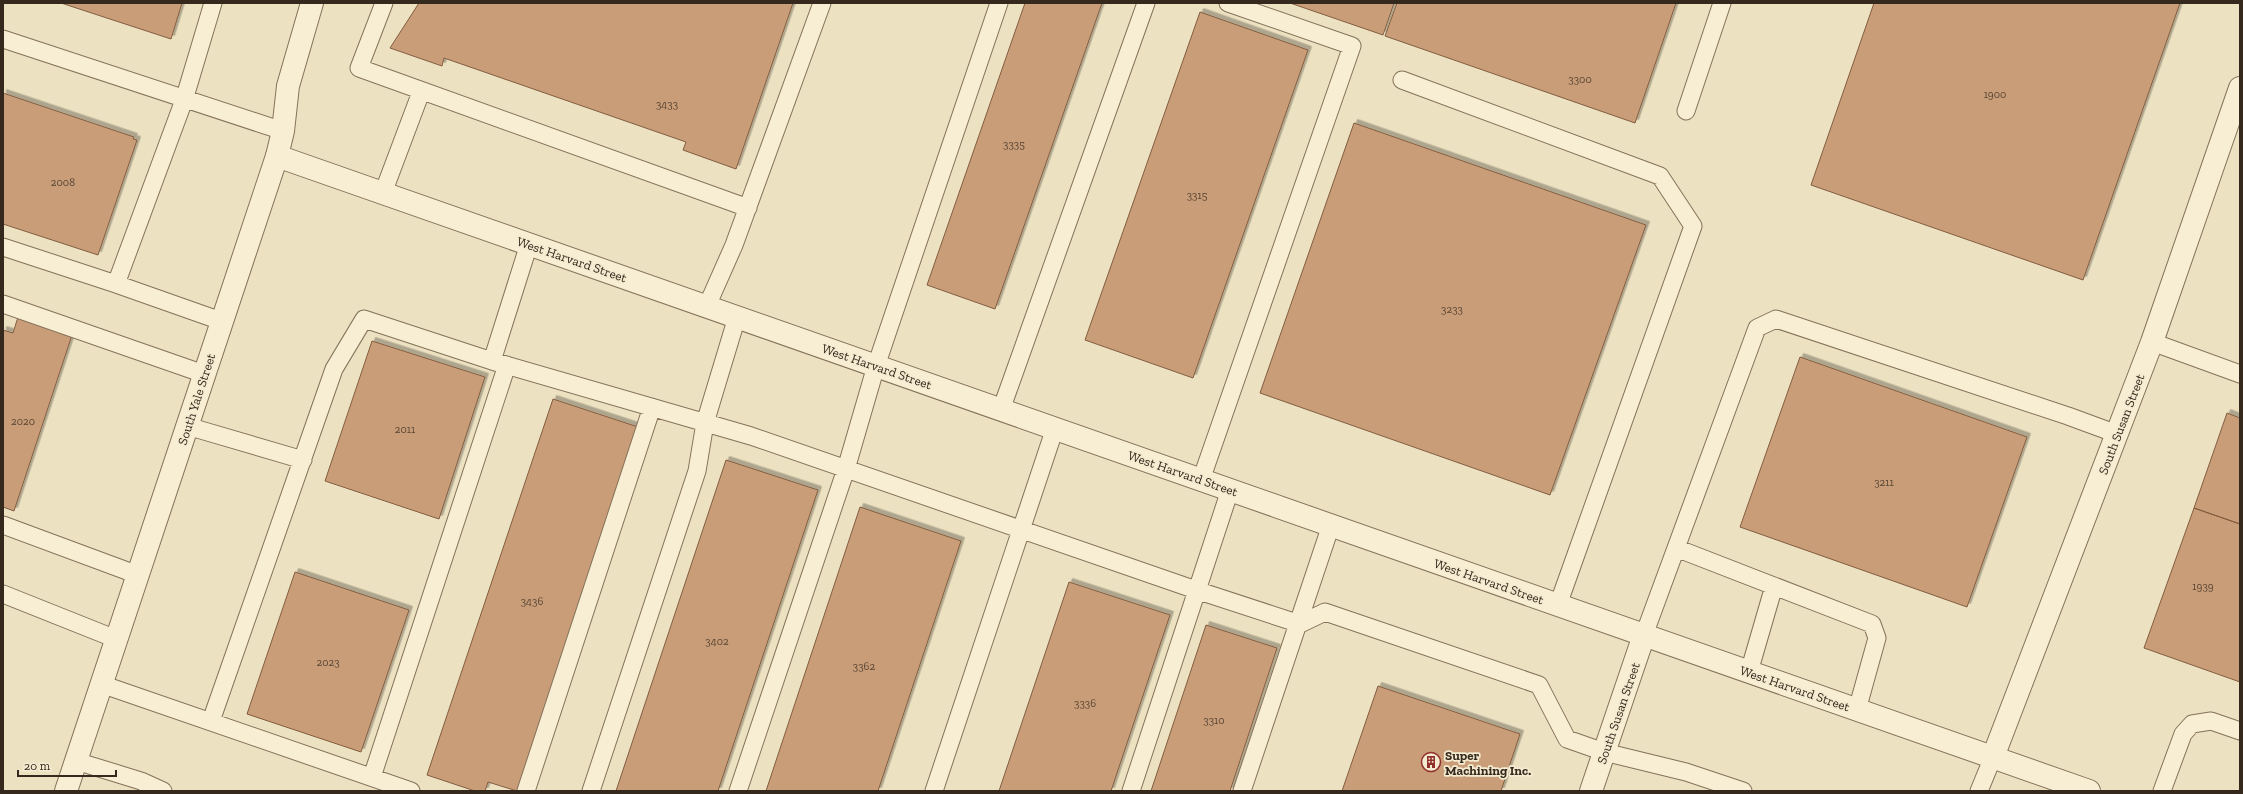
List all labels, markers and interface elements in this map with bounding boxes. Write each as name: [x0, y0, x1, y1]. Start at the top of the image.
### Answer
house number: 3300: [1568, 73, 1592, 86]
house number: 1900: [1984, 88, 2006, 101]
house number: 3433: [656, 98, 678, 111]
house number: 3335: [1003, 138, 1025, 151]
house number: 2008: [51, 176, 75, 189]
house number: 3315: [1187, 189, 1208, 202]
street label: West Harvard Street: [515, 234, 629, 285]
house number: 3233: [1441, 303, 1463, 316]
street label: West Harvard Street: [820, 341, 934, 392]
street label: South Yale Street: [175, 351, 218, 447]
street label: South Susan Street: [2095, 372, 2148, 477]
house number: 2020: [11, 415, 35, 428]
house number: 2011: [395, 423, 416, 436]
street label: West Harvard Street: [1126, 448, 1240, 499]
house number: 3211: [1874, 476, 1895, 489]
street label: West Harvard Street: [1432, 556, 1546, 607]
house number: 1939: [2192, 580, 2214, 593]
house number: 3436: [521, 595, 543, 608]
house number: 3402: [705, 635, 729, 648]
house number: 2023: [316, 656, 340, 669]
house number: 3362: [853, 660, 875, 673]
street label: South Susan Street: [1594, 660, 1643, 766]
street label: West Harvard Street: [1738, 663, 1852, 714]
house number: 3336: [1074, 697, 1096, 710]
house number: 3310: [1203, 714, 1225, 727]
place label: Super Machining Inc.: [1445, 748, 1531, 778]
building icon: Super Machining Inc.: [1420, 751, 1442, 773]
scale bar: [18, 752, 116, 778]
text: 20 m: [24, 759, 51, 773]

